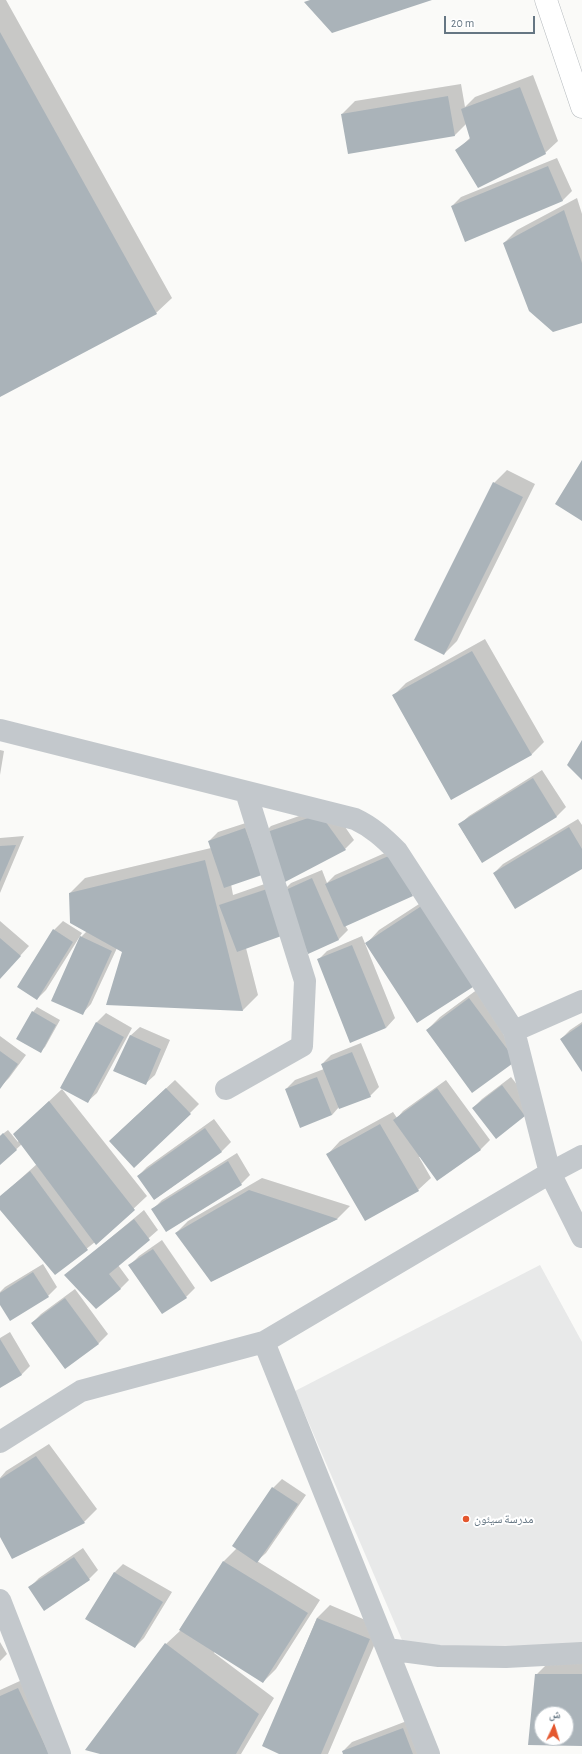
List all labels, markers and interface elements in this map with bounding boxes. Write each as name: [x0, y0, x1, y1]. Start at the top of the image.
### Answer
scale bar: [446, 8, 537, 34]
text: 20 m: [451, 17, 474, 29]
place label: مدرسة سيئون: [474, 1512, 533, 1526]
marker: مدرسة سيئون: [461, 1514, 471, 1524]
north arrow: [534, 1706, 574, 1746]
text: ش: [549, 1709, 561, 1720]

